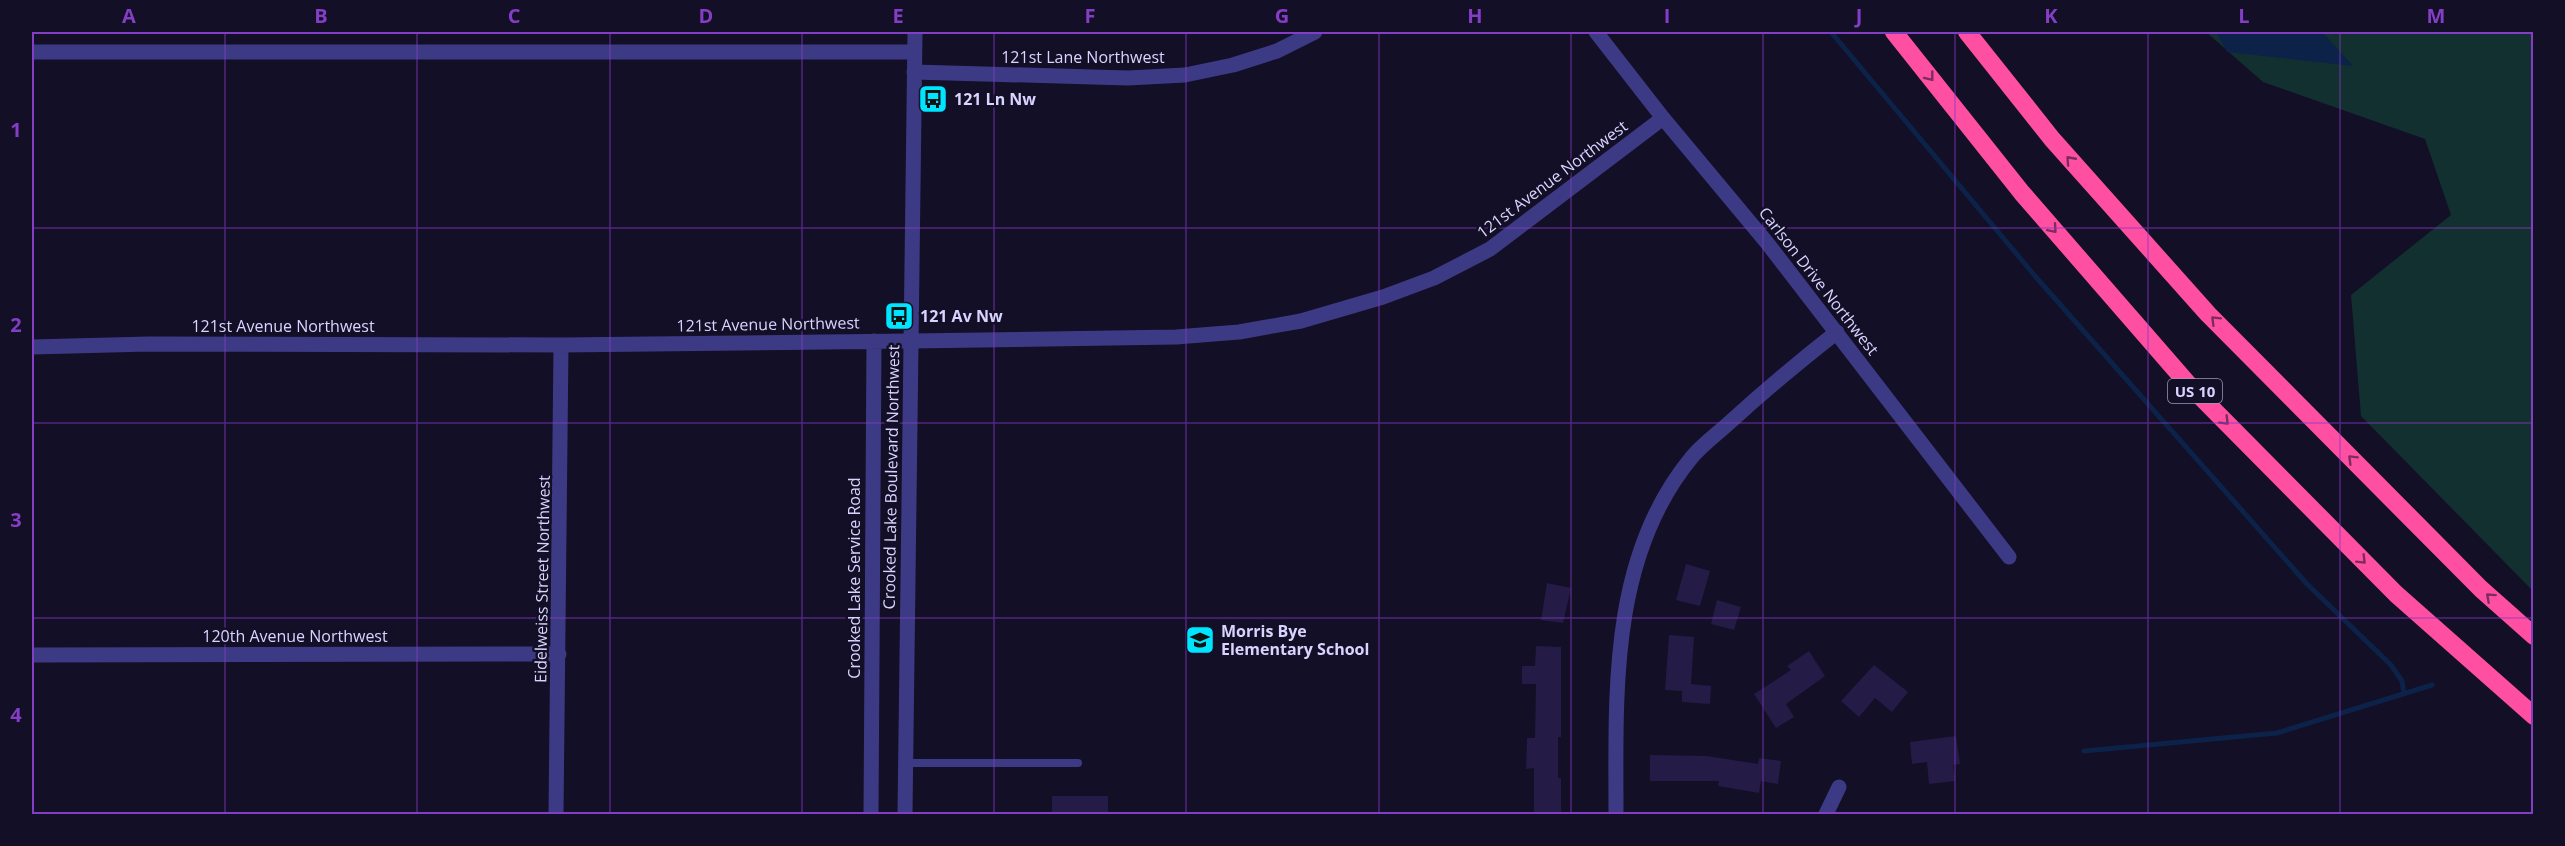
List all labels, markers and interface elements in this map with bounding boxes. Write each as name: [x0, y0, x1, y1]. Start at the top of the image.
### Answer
text: A: [122, 2, 136, 29]
text: B: [314, 2, 328, 29]
text: C: [508, 2, 521, 29]
text: D: [699, 2, 713, 29]
text: E: [892, 2, 904, 29]
text: F: [1085, 2, 1095, 29]
text: G: [1275, 2, 1289, 29]
text: H: [1467, 2, 1483, 29]
text: I: [1664, 2, 1670, 29]
text: J: [1854, 2, 1862, 29]
text: K: [2044, 2, 2058, 29]
text: L: [2238, 2, 2250, 29]
text: M: [2427, 2, 2445, 29]
street label: 121st Lane Northwest: [1001, 46, 1165, 68]
one-way arrow: [1923, 71, 1934, 82]
bus stop icon: 121 Ln Nw: [917, 83, 949, 115]
place label: 121 Ln Nw: [954, 88, 1036, 110]
street label: 121st Avenue Northwest: [1472, 115, 1632, 243]
text: 1: [10, 116, 22, 143]
one-way arrow: [2066, 156, 2077, 167]
street label: Carlson Drive Northwest: [1754, 202, 1884, 360]
one-way arrow: [2046, 222, 2057, 233]
bus stop icon: 121 Av Nw: [883, 300, 915, 332]
place label: 121 Av Nw: [920, 305, 1003, 327]
text: 2: [10, 311, 22, 338]
street label: 121st Avenue Northwest: [676, 311, 860, 337]
street label: 121st Avenue Northwest: [191, 315, 375, 337]
one-way arrow: [2211, 317, 2222, 328]
street label: Crooked Lake Boulevard Northwest: [878, 344, 904, 609]
road number: US 10: [2168, 379, 2222, 403]
one-way arrow: [2217, 414, 2228, 425]
one-way arrow: [2348, 456, 2359, 466]
street label: Eidelweiss Street Northwest: [529, 475, 555, 683]
street label: Crooked Lake Service Road: [843, 477, 865, 679]
text: 3: [10, 506, 22, 533]
one-way arrow: [2354, 552, 2365, 563]
one-way arrow: [2486, 593, 2497, 604]
place label: Morris Bye Elementary School: [1221, 620, 1369, 660]
school or university icon: Morris Bye Elementary School: [1184, 624, 1216, 656]
street label: 120th Avenue Northwest: [202, 625, 388, 647]
text: 4: [10, 701, 22, 728]

